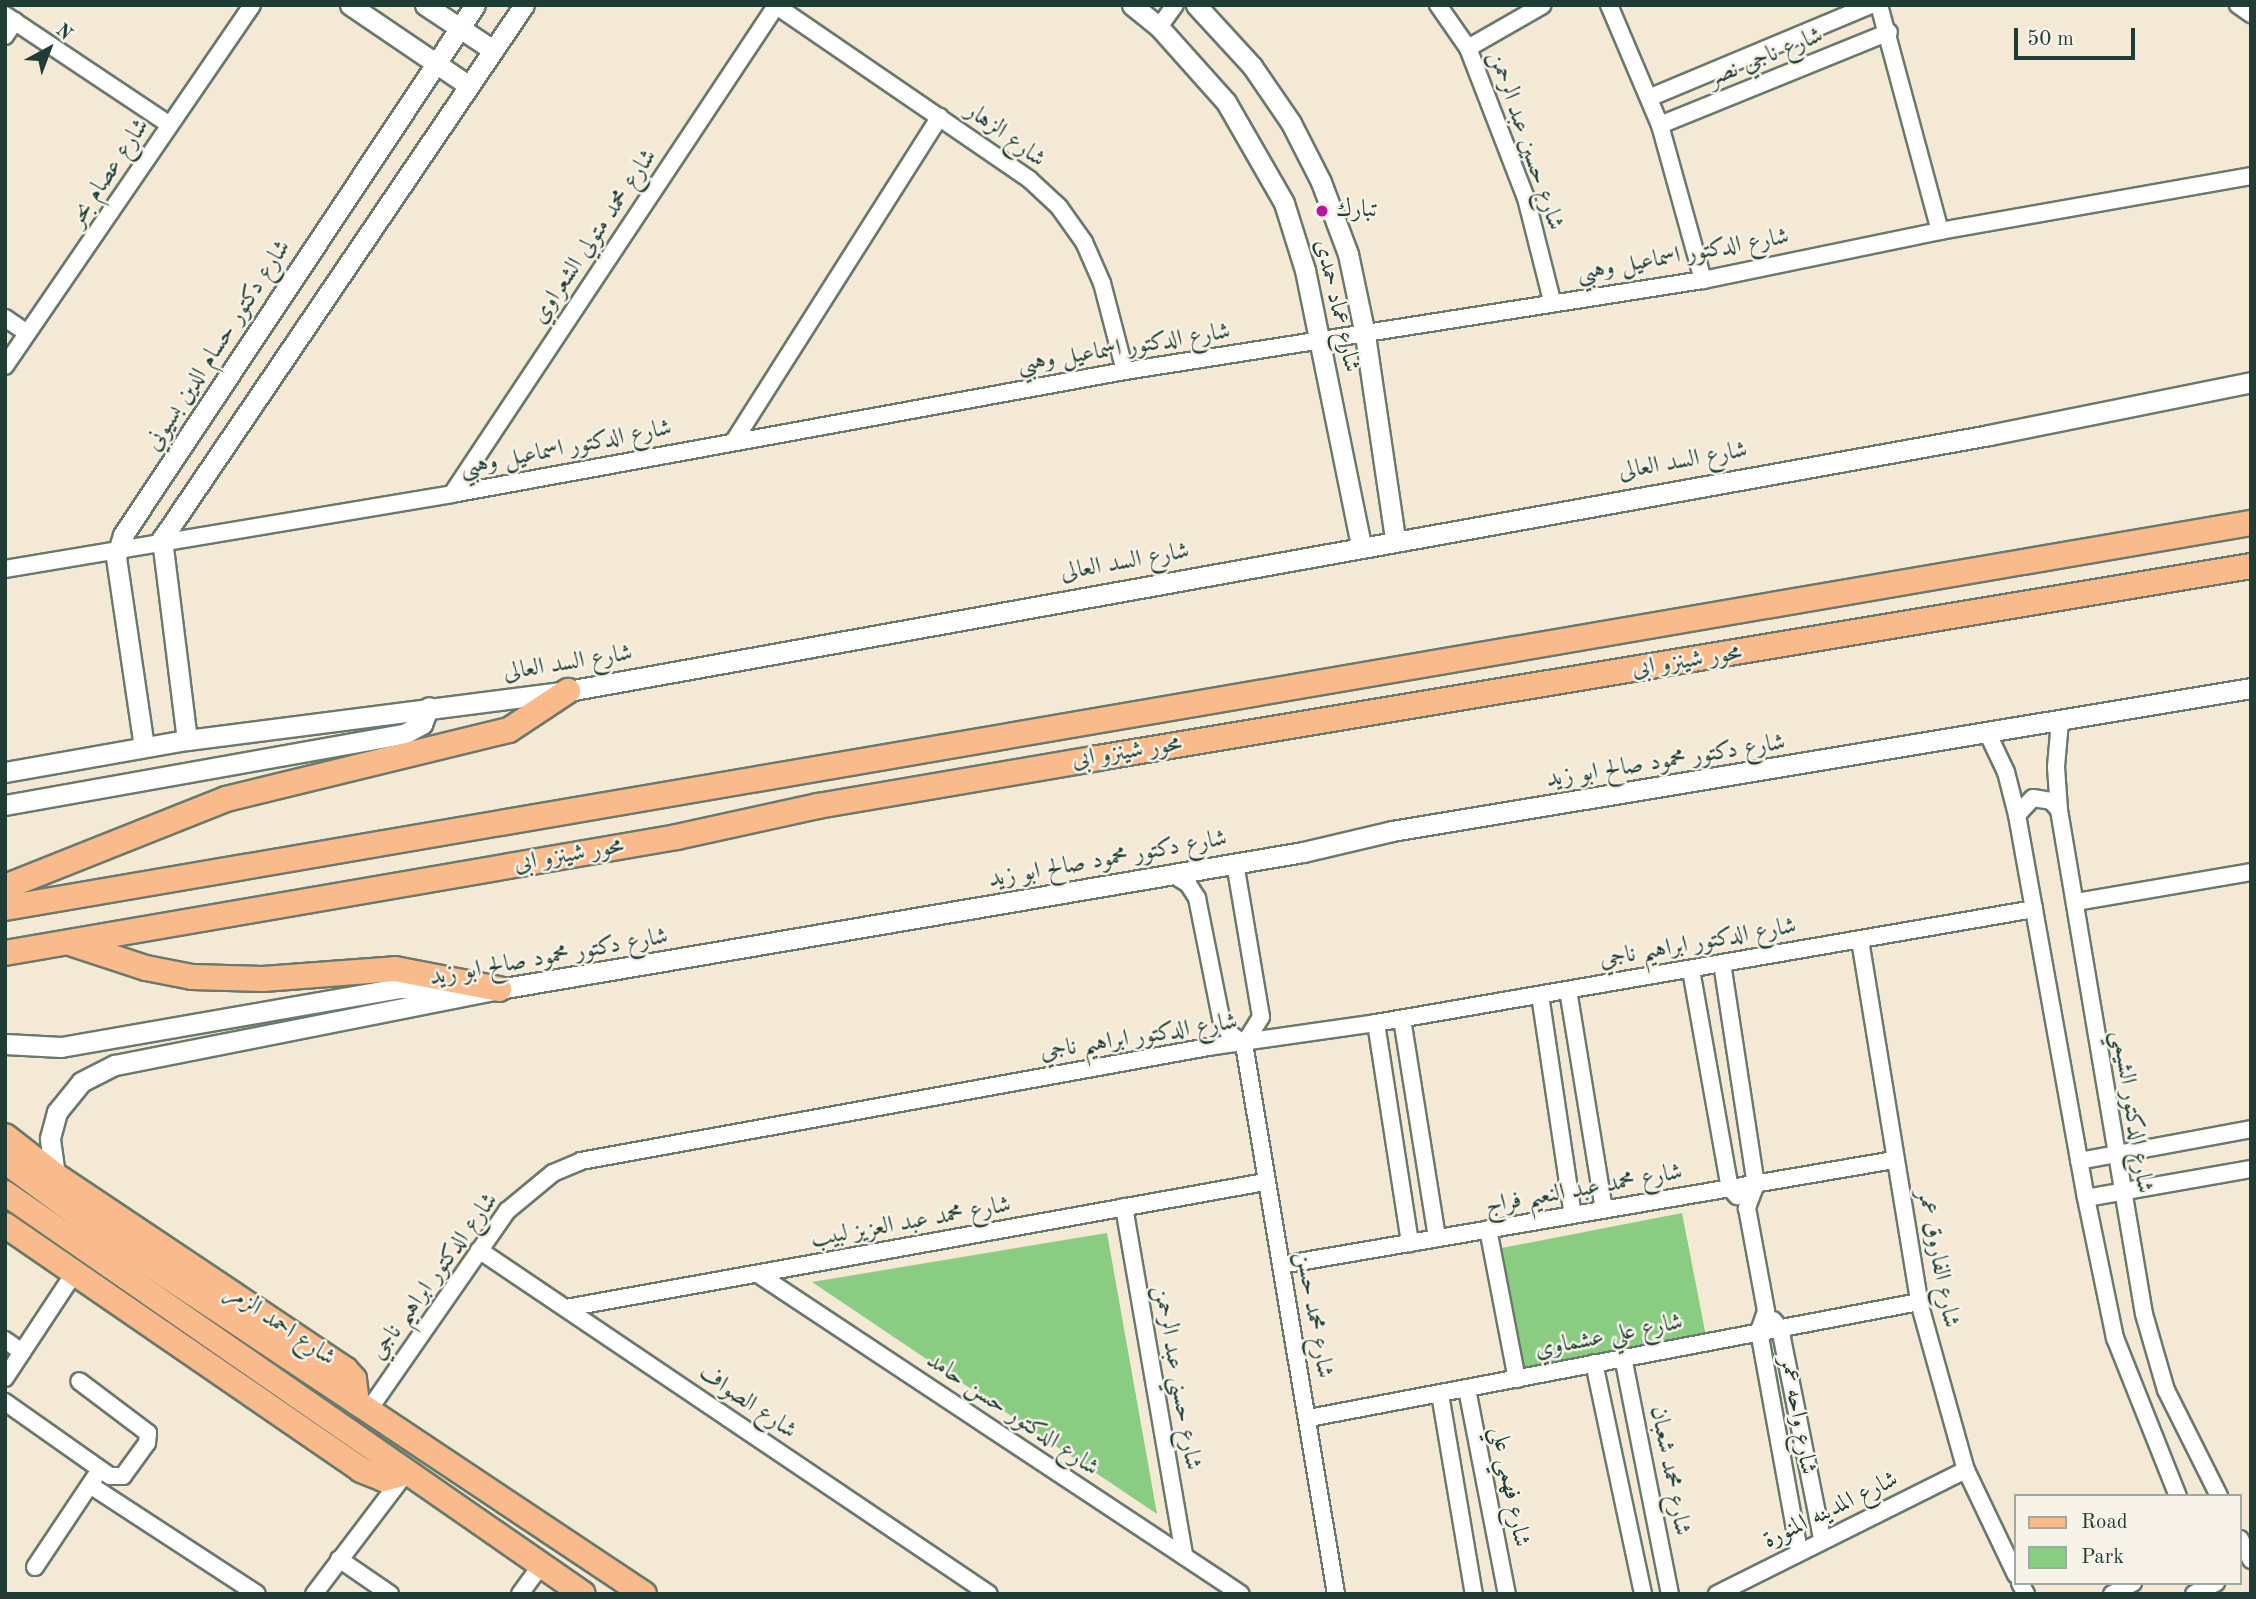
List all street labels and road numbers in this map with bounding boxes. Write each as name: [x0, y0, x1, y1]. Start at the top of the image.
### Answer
street label: شارع ناجي نصر: [1704, 22, 1828, 94]
street label: شارع حسين عبد الرحمن: [1481, 48, 1569, 234]
street label: شارع الزهار: [959, 97, 1051, 175]
street label: شارع عصام بحر: [63, 114, 157, 232]
street label: شارع محمد متولي الشعراوي: [526, 144, 664, 330]
street label: شارع الدكتور اسماعيل وهبي: [1575, 223, 1791, 289]
street label: شارع دكتور حسام الدين بسيوني: [140, 235, 298, 457]
street label: شارع عماد حمدى: [1307, 237, 1365, 375]
street label: شارع الدكتور اسماعيل وهبي: [1016, 318, 1232, 380]
street label: شارع الدكتور اسماعيل وهبي: [458, 414, 674, 484]
street label: شارع السد العالى: [1616, 436, 1750, 488]
street label: شارع السد العالى: [1058, 537, 1192, 589]
street label: محور شينزو ابى: [1630, 639, 1744, 685]
street label: شارع السد العالى: [501, 640, 635, 688]
street label: شارع دكتور محمود صالح ابو زيد: [1544, 729, 1788, 795]
street label: محور شينزو ابى: [1070, 730, 1184, 776]
street label: شارع دكتور محمود صالح ابو زيد: [986, 825, 1230, 895]
street label: محور شينزو ابى: [512, 832, 626, 880]
street label: شارع الدكتور ابراهيم ناجي: [1597, 913, 1799, 975]
street label: شارع دكتور محمود صالح ابو زيد: [427, 923, 671, 993]
street label: شارع الدكتور ابراهيم ناجي: [1038, 1008, 1240, 1068]
street label: شارع الدكتور الشيمي: [2104, 1029, 2158, 1195]
street label: شارع محمد عبد النعيم فراج: [1483, 1158, 1685, 1222]
street label: شارع الدكتور ابراهيم ناجي: [365, 1188, 505, 1366]
street label: شارع الفاروق عمر: [1910, 1188, 1964, 1330]
street label: شارع محمد عبد العزيز لبيب: [809, 1191, 1013, 1255]
street label: شارع محمد حسن: [1288, 1249, 1338, 1381]
street label: شارع احمد الزمر: [220, 1279, 340, 1373]
street label: شارع حسني عبد الرحمن: [1146, 1283, 1206, 1473]
street label: شارع علي عشماوي: [1533, 1309, 1685, 1365]
street label: شارع الدكتور حسن حامد: [920, 1347, 1104, 1483]
street label: شارع واحه عمر: [1773, 1355, 1821, 1477]
street label: شارع الصواف: [692, 1360, 802, 1446]
street label: شارع محمد شعبان: [1642, 1404, 1696, 1538]
street label: شارع فهمي علي: [1483, 1424, 1535, 1550]
street label: شارع المدينه المنورة: [1759, 1466, 1903, 1556]

